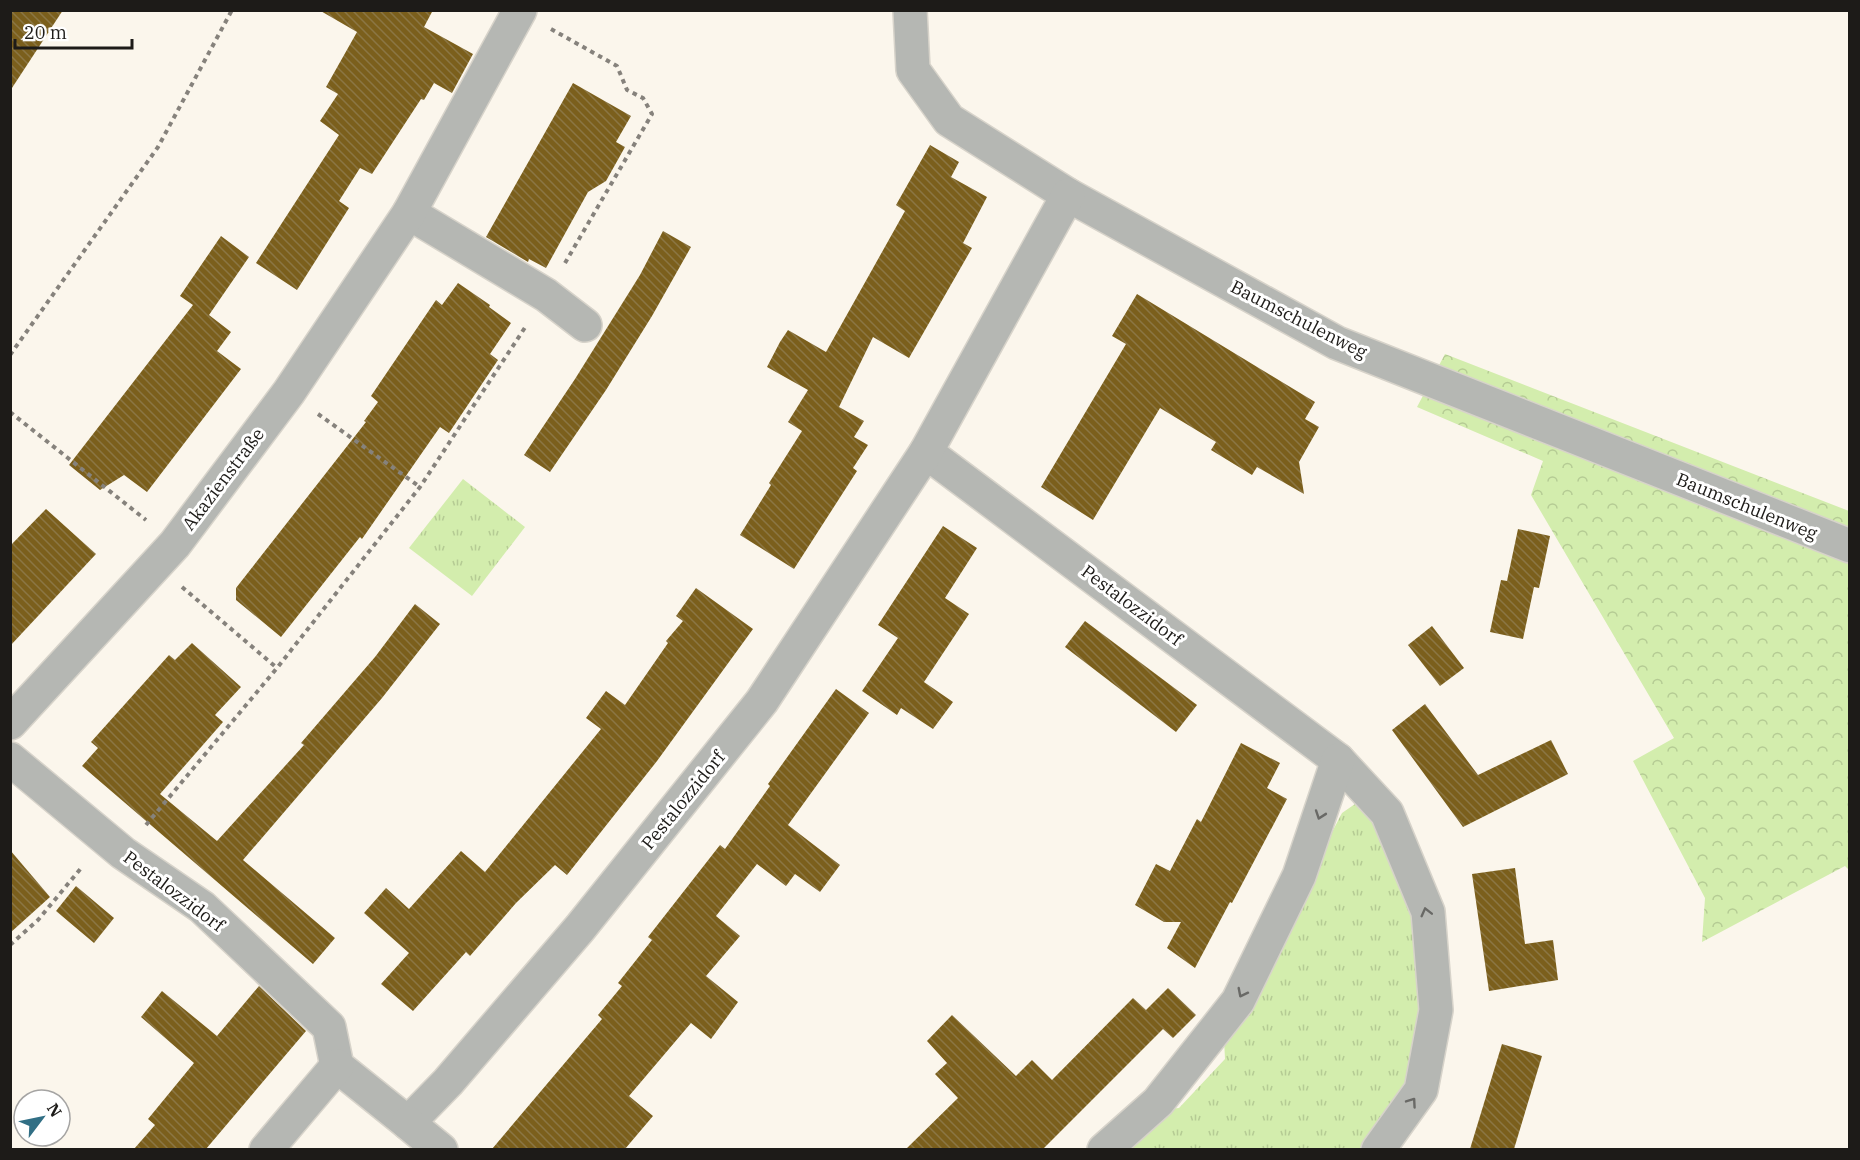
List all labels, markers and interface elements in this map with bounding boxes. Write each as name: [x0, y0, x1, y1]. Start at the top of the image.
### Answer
scale bar: [15, 12, 132, 50]
text: 20 m: [24, 21, 67, 44]
street label: Baumschulenweg: [1227, 275, 1371, 363]
street label: Akazienstraße: [177, 423, 269, 535]
street label: Baumschulenweg: [1673, 467, 1821, 545]
street label: Pestalozzidorf: [1077, 560, 1188, 651]
street label: Pestalozzidorf: [636, 745, 731, 854]
one-way arrow: [1314, 809, 1327, 820]
street label: Pestalozzidorf: [119, 846, 230, 937]
one-way arrow: [1421, 907, 1434, 917]
one-way arrow: [1237, 987, 1249, 998]
north arrow: [12, 1088, 72, 1148]
one-way arrow: [1405, 1097, 1416, 1108]
text: N: [43, 1099, 67, 1121]

